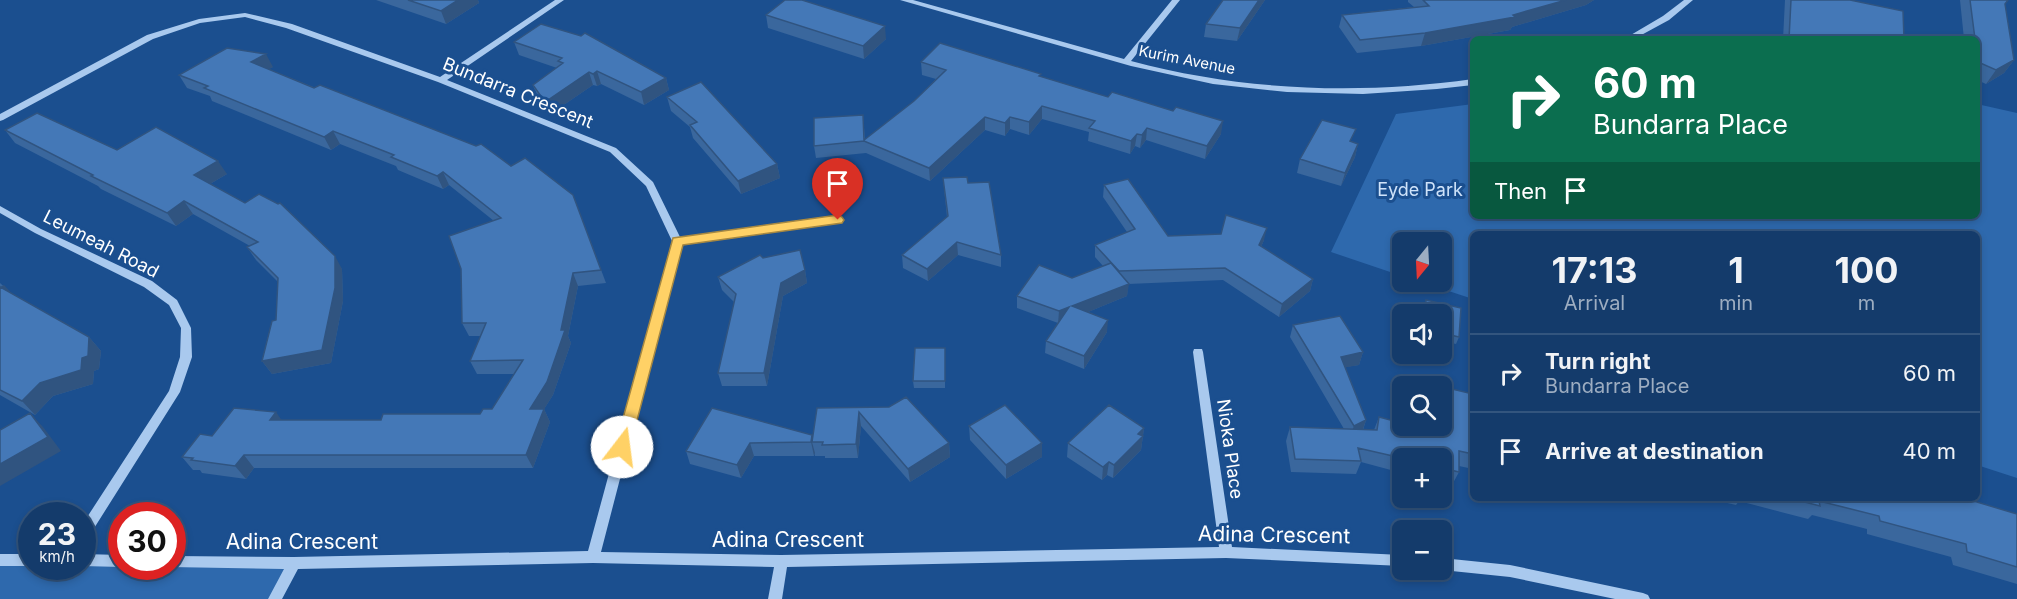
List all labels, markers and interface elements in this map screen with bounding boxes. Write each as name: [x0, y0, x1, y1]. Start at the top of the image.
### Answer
street label: Kurim Avenue: [1137, 41, 1237, 78]
street label: Bundarra Crescent: [440, 53, 596, 132]
text: 60 m: [1593, 57, 1697, 108]
icon: right: [1494, 60, 1572, 138]
text: Bundarra Place: [1593, 108, 1788, 141]
pin: [812, 158, 863, 220]
icon: arrive: [821, 167, 854, 200]
icon: arrive: [1559, 174, 1592, 207]
text: Then: [1494, 178, 1547, 204]
park label: Eyde Park: [1377, 179, 1463, 200]
street label: Leumeah Road: [40, 205, 163, 282]
north arrow: [1392, 232, 1452, 292]
map controls: [1392, 232, 1452, 580]
text: 17:13: [1551, 248, 1637, 292]
text: 1: [1728, 248, 1744, 292]
text: 100: [1834, 248, 1899, 292]
text: Arrival: [1564, 291, 1625, 315]
text: min: [1719, 291, 1753, 315]
text: m: [1858, 291, 1875, 315]
button: sound: [1392, 304, 1452, 364]
text: Turn right: [1545, 348, 1651, 374]
icon: right: [1494, 357, 1527, 390]
text: 60 m: [1903, 360, 1956, 386]
text: Bundarra Place: [1545, 374, 1689, 398]
button: search: [1392, 376, 1452, 436]
street label: Nioka Place: [1213, 398, 1248, 500]
position arrow: [590, 415, 654, 479]
icon: arrive: [1494, 435, 1527, 468]
text: Arrive at destination: [1545, 438, 1764, 464]
text: 40 m: [1902, 438, 1956, 464]
button: +: [1392, 448, 1452, 508]
speed limit sign: 30: [108, 502, 186, 580]
text: 23: [38, 516, 76, 552]
button: −: [1392, 520, 1452, 580]
street label: Adina Crescent: [1198, 521, 1350, 548]
street label: Adina Crescent: [712, 527, 864, 552]
street label: Adina Crescent: [226, 529, 378, 554]
text: km/h: [39, 547, 75, 566]

